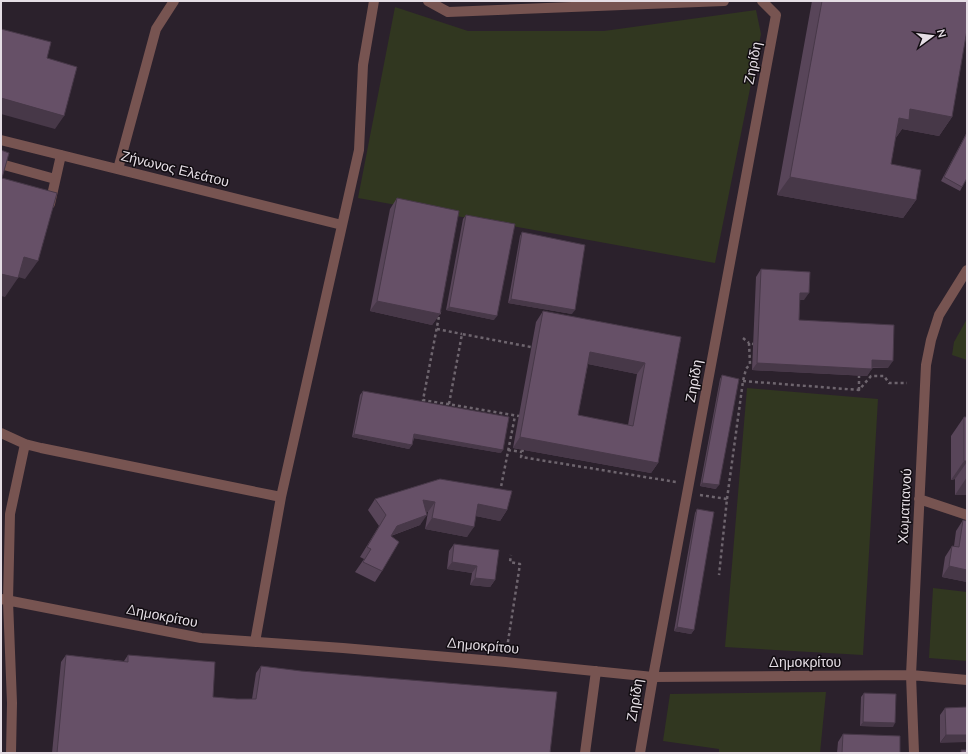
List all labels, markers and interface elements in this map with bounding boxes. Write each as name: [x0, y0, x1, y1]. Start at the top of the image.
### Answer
north arrow: [912, 16, 952, 56]
text: N: [933, 28, 949, 39]
street label: Ζηρίδη: [740, 40, 766, 86]
street label: Ζήνωνος Ελεάτου: [119, 146, 231, 192]
street label: Ζηρίδη: [681, 358, 707, 404]
street label: Χωματιανού: [894, 468, 916, 544]
street label: Δημοκρίτου: [125, 600, 199, 632]
street label: Δημοκρίτου: [446, 633, 520, 659]
street label: Δημοκρίτου: [769, 653, 841, 672]
street label: Ζηρίδη: [622, 677, 648, 723]

